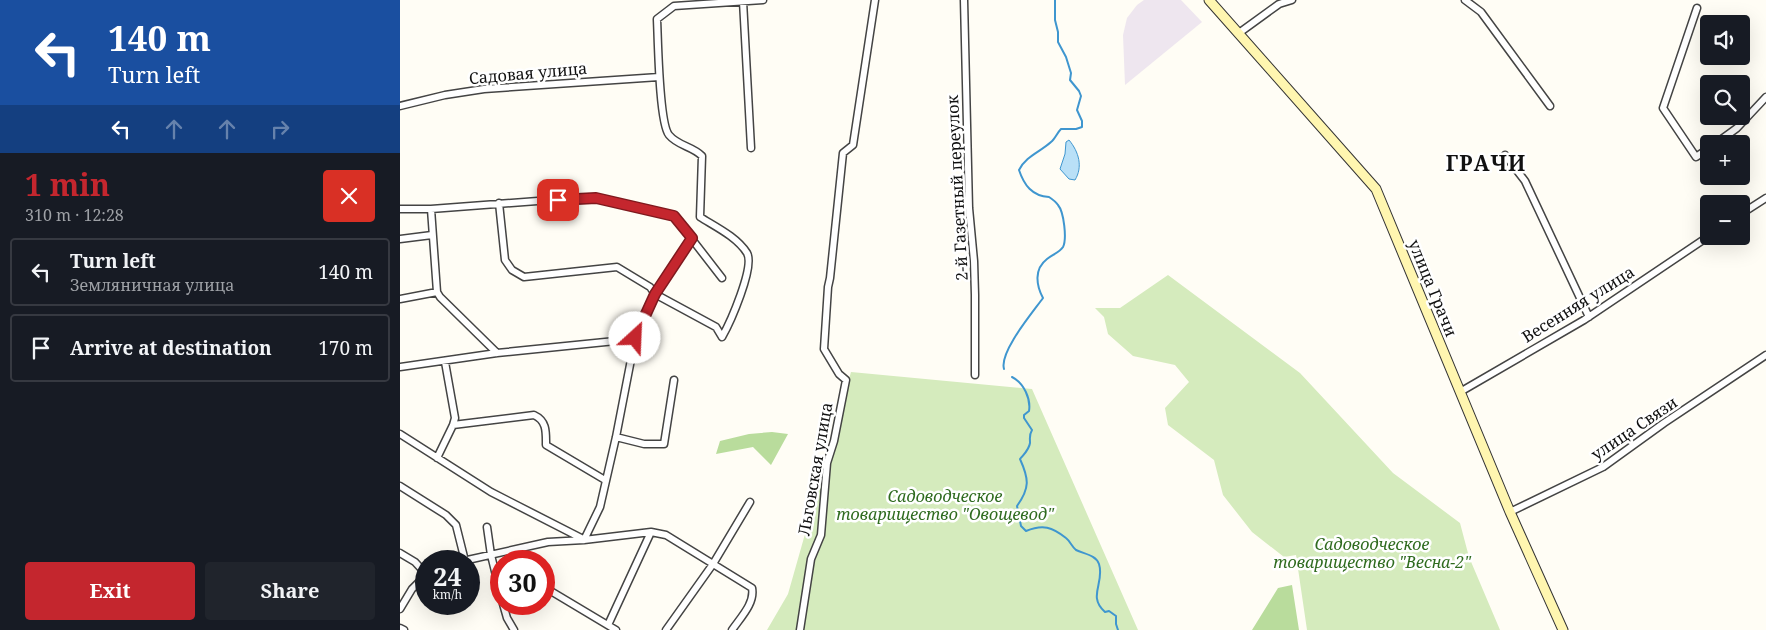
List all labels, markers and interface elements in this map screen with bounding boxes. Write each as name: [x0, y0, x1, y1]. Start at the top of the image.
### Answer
text: 140 m: [108, 14, 211, 61]
map controls: [1700, 15, 1750, 245]
button: sound: [1700, 15, 1750, 65]
icon: left: [25, 20, 90, 85]
street label: Садовая улица: [468, 57, 588, 89]
text: Turn left: [108, 59, 200, 89]
button: search: [1700, 75, 1750, 125]
street label: 2-й Газетный переулок: [941, 94, 973, 281]
icon: left: [107, 115, 135, 143]
icon: ahead: [160, 115, 188, 143]
icon: ahead: [213, 115, 241, 143]
icon: right: [266, 115, 294, 143]
button: +: [1700, 135, 1750, 185]
district label: ГРАЧИ: [1446, 149, 1526, 177]
text: 1 min: [25, 164, 110, 205]
button: close: [323, 170, 375, 222]
pin: [537, 179, 579, 221]
icon: arrive: [544, 186, 572, 214]
button: −: [1700, 195, 1750, 245]
text: 310 m · 12:28: [25, 204, 124, 226]
street label: улица Грачи: [1404, 236, 1463, 340]
text: Turn left: [70, 248, 156, 274]
icon: left: [27, 258, 55, 286]
text: 140 m: [318, 259, 373, 285]
street label: Весенняя улица: [1518, 261, 1638, 347]
text: Земляничная улица: [70, 274, 234, 296]
position arrow: [608, 311, 660, 363]
icon: arrive: [27, 334, 55, 362]
text: Arrive at destination: [70, 335, 272, 361]
text: 170 m: [318, 335, 373, 361]
street label: улица Связи: [1587, 391, 1682, 465]
street label: Льговская улица: [792, 401, 838, 537]
park label: Садоводческое товарищество "Овощевод": [836, 485, 1055, 525]
park label: Садоводческое товарищество "Весна-2": [1273, 533, 1472, 573]
speed limit sign: 30: [490, 550, 555, 615]
text: 24: [433, 559, 462, 593]
button: Exit: [25, 562, 195, 620]
button: Share: [205, 562, 375, 620]
text: km/h: [433, 586, 462, 603]

